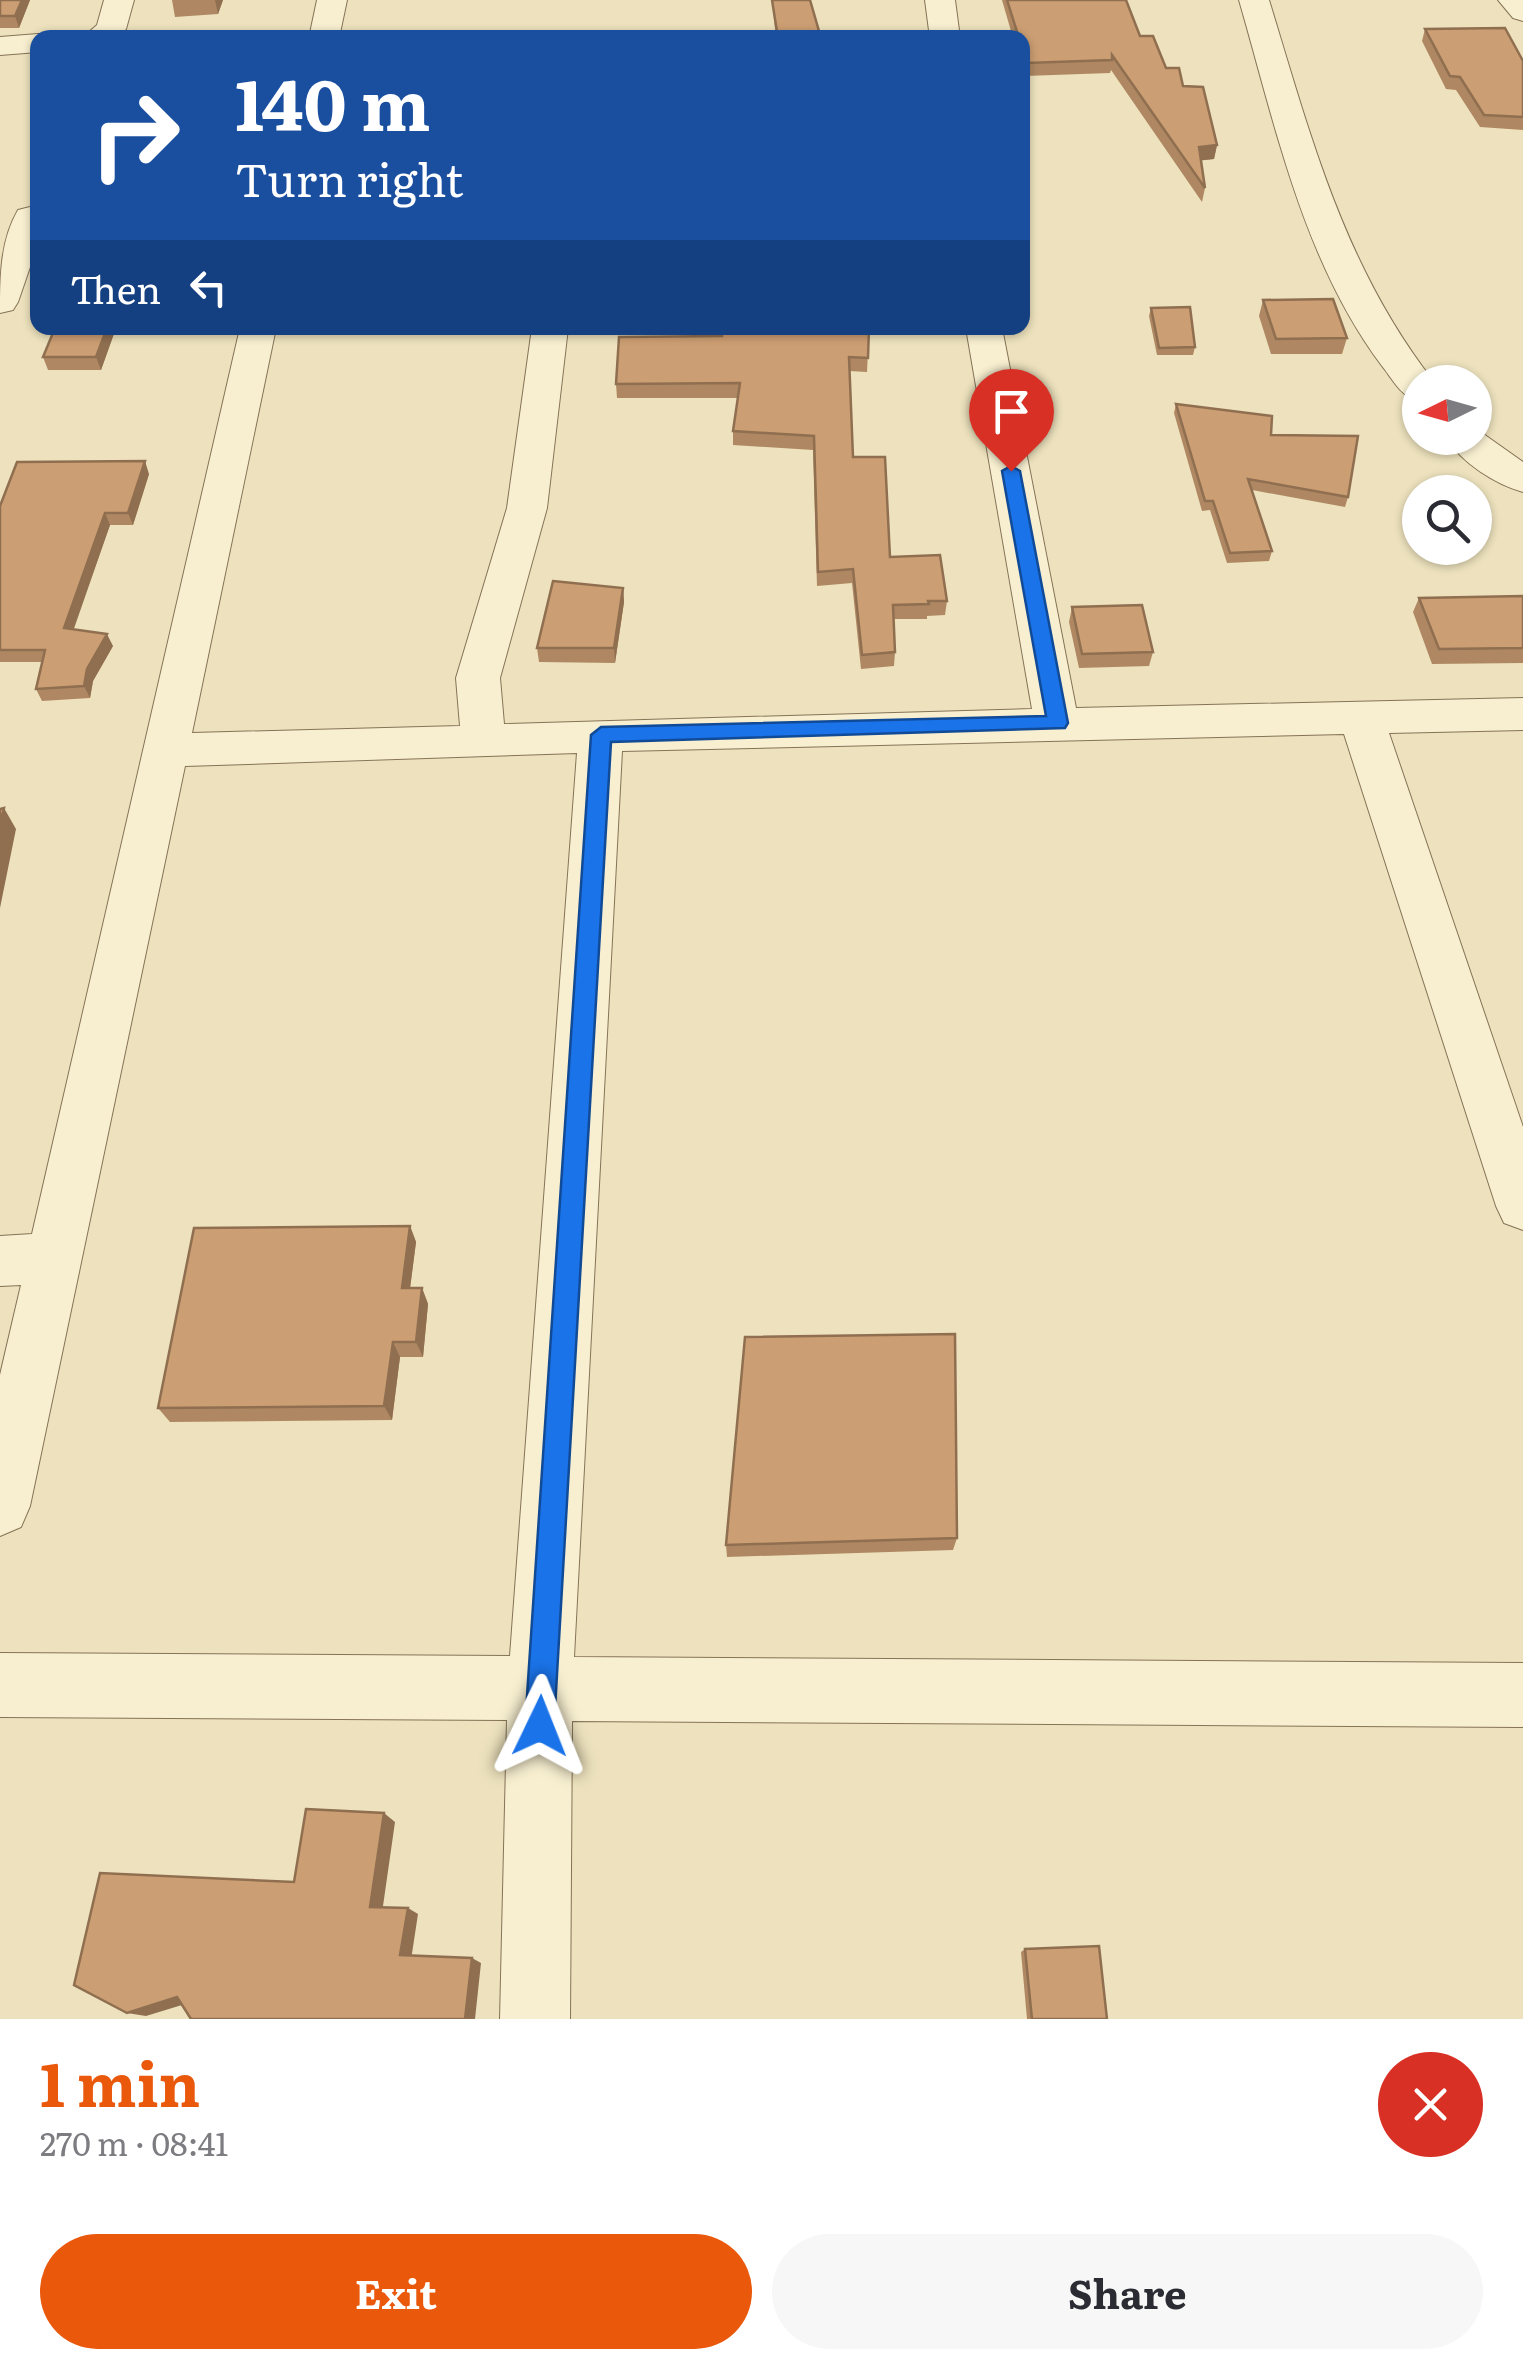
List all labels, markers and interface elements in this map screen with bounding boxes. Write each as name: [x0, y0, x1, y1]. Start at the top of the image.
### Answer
text: 140 m: [235, 49, 430, 153]
icon: right: [70, 70, 200, 200]
text: Turn right: [235, 144, 463, 211]
text: Then: [70, 259, 161, 316]
icon: left: [181, 260, 236, 315]
north arrow: [1402, 365, 1492, 455]
map controls: [1402, 365, 1492, 565]
pin: [969, 369, 1054, 472]
icon: arrive: [984, 384, 1039, 439]
button: search: [1402, 475, 1492, 565]
position arrow: [488, 1674, 592, 1778]
text: 1 min: [40, 2036, 200, 2125]
button: close: [1378, 2052, 1483, 2157]
text: 270 m · 08:41: [40, 2118, 228, 2166]
button: Exit: [40, 2234, 752, 2349]
button: Share: [772, 2234, 1483, 2349]

